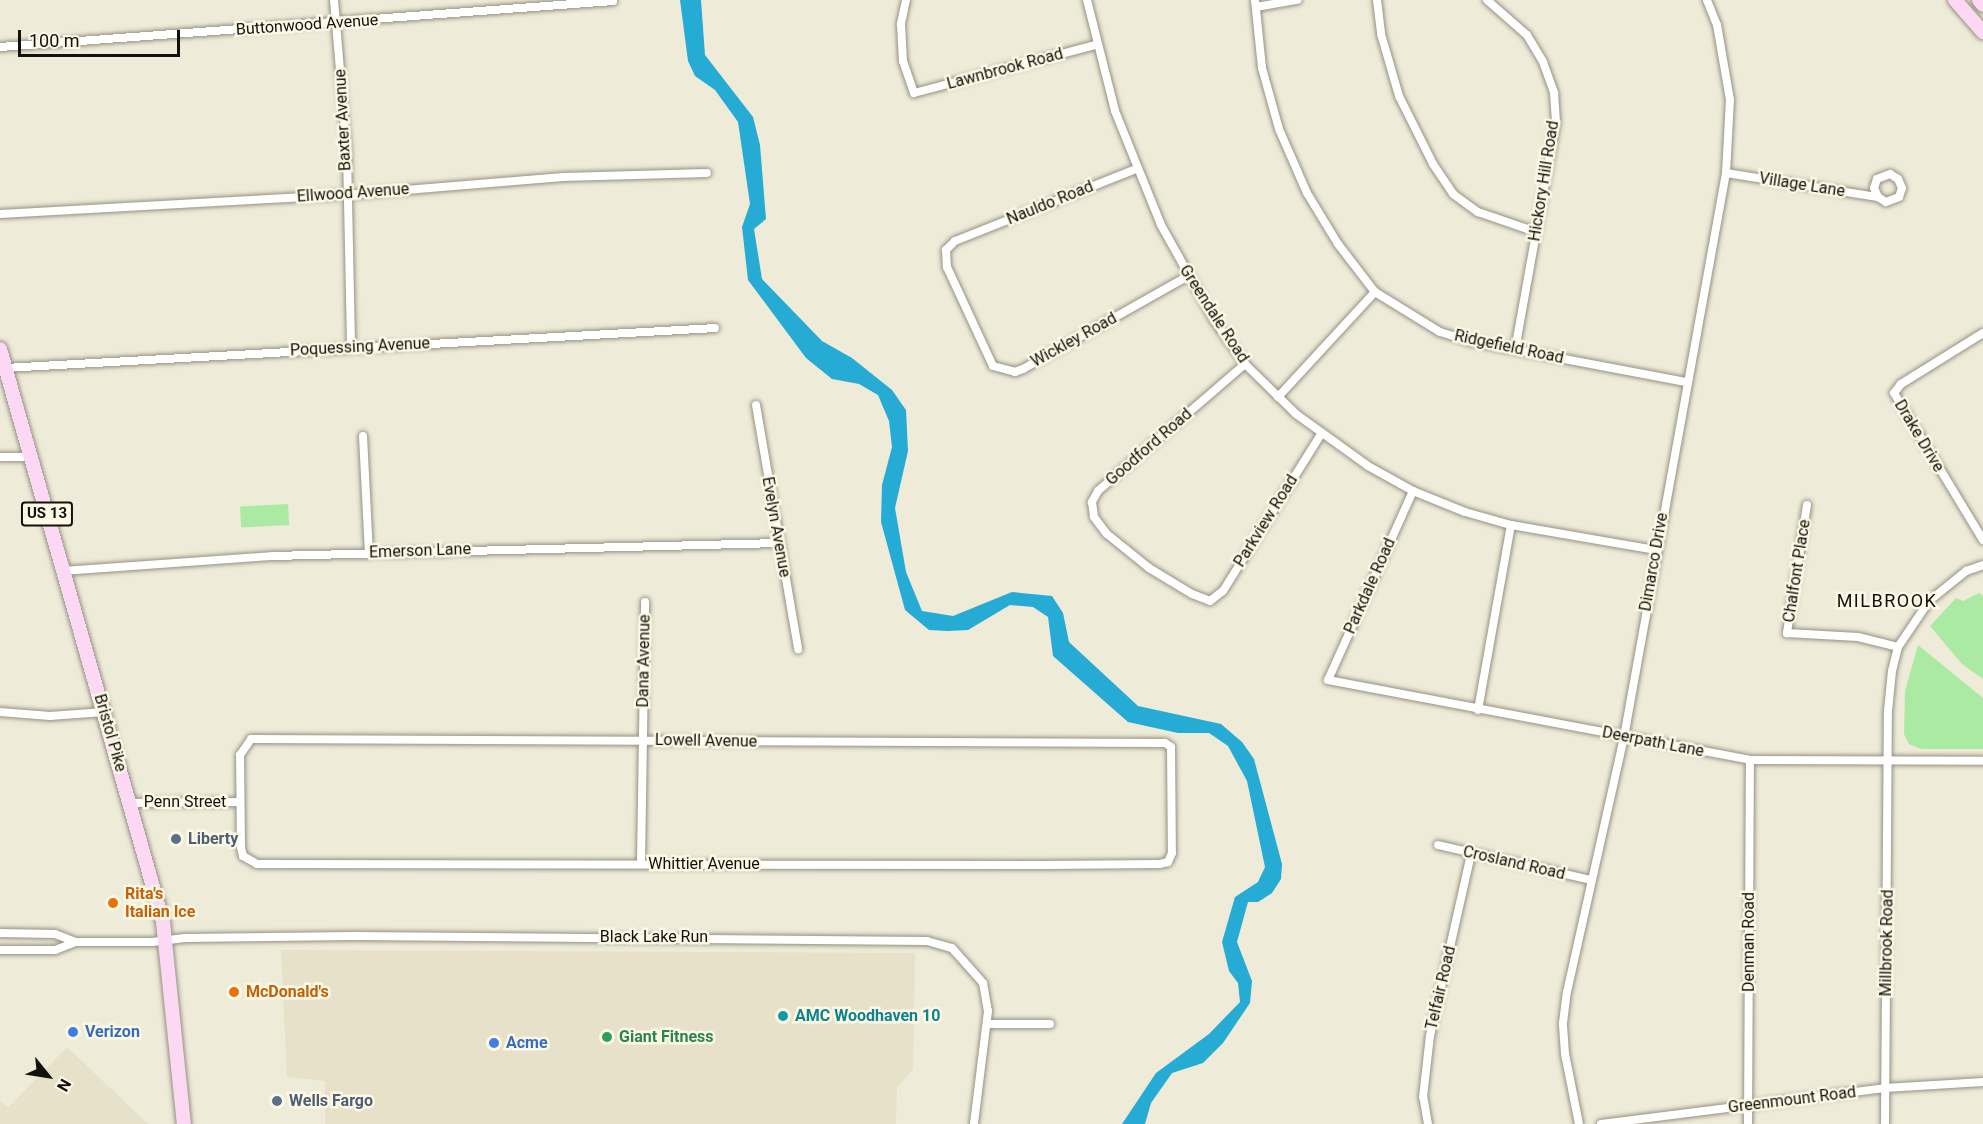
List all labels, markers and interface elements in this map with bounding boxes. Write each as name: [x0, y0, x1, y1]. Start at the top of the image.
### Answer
street label: Buttonwood Avenue: [235, 10, 379, 40]
scale bar: [21, 18, 183, 56]
text: 100 m: [29, 30, 80, 51]
street label: Lawnbrook Road: [945, 44, 1065, 94]
street label: Baxter Avenue: [331, 69, 355, 171]
street label: Hickory Hill Road: [1525, 119, 1563, 243]
street label: Village Lane: [1758, 169, 1846, 201]
street label: Nauldo Road: [1004, 177, 1096, 229]
street label: Ellwood Avenue: [296, 180, 410, 206]
street label: Greendale Road: [1175, 261, 1253, 367]
street label: Wickley Road: [1028, 309, 1120, 371]
street label: Ridgefield Road: [1453, 326, 1565, 368]
street label: Poquessing Avenue: [290, 334, 430, 360]
street label: Drake Drive: [1890, 396, 1948, 476]
street label: Goodford Road: [1102, 404, 1196, 490]
street label: Parkview Road: [1230, 471, 1302, 571]
street label: Evelyn Avenue: [758, 475, 794, 579]
road number: US 13: [20, 502, 74, 526]
street label: Dimarco Drive: [1636, 511, 1672, 613]
street label: Chalfont Place: [1779, 518, 1815, 624]
street label: Parkdale Road: [1340, 535, 1400, 637]
street label: Emerson Lane: [369, 540, 471, 562]
district label: MILBROOK: [1837, 590, 1937, 612]
street label: Dana Avenue: [634, 614, 654, 708]
street label: Bristol Pike: [90, 692, 130, 774]
street label: Deerpath Lane: [1600, 723, 1706, 761]
street label: Lowell Avenue: [655, 731, 757, 751]
street label: Penn Street: [144, 792, 226, 812]
place label: Liberty: [188, 829, 238, 849]
marker: Liberty: [169, 832, 183, 846]
street label: Crosland Road: [1461, 842, 1567, 884]
street label: Whittier Avenue: [648, 854, 760, 874]
place label: Rita's Italian Ice: [125, 884, 195, 922]
street label: Millbrook Road: [1876, 889, 1898, 997]
street label: Denman Road: [1739, 892, 1759, 992]
marker: Rita's Italian Ice: [106, 896, 120, 910]
street label: Black Lake Run: [600, 927, 708, 947]
street label: Telfair Road: [1422, 944, 1460, 1032]
place label: McDonald's: [246, 982, 329, 1002]
marker: McDonald's: [227, 985, 241, 999]
place label: AMC Woodhaven 10: [795, 1006, 940, 1026]
marker: AMC Woodhaven 10: [776, 1009, 790, 1023]
place label: Verizon: [85, 1022, 140, 1042]
marker: Verizon: [66, 1025, 80, 1039]
place label: Giant Fitness: [619, 1027, 714, 1047]
marker: Giant Fitness: [600, 1030, 614, 1044]
place label: Acme: [506, 1033, 548, 1053]
marker: Acme: [487, 1036, 501, 1050]
north arrow: [18, 1046, 78, 1106]
text: N: [53, 1076, 75, 1095]
street label: Greenmount Road: [1727, 1083, 1857, 1117]
place label: Wells Fargo: [289, 1091, 373, 1111]
marker: Wells Fargo: [270, 1094, 284, 1108]

